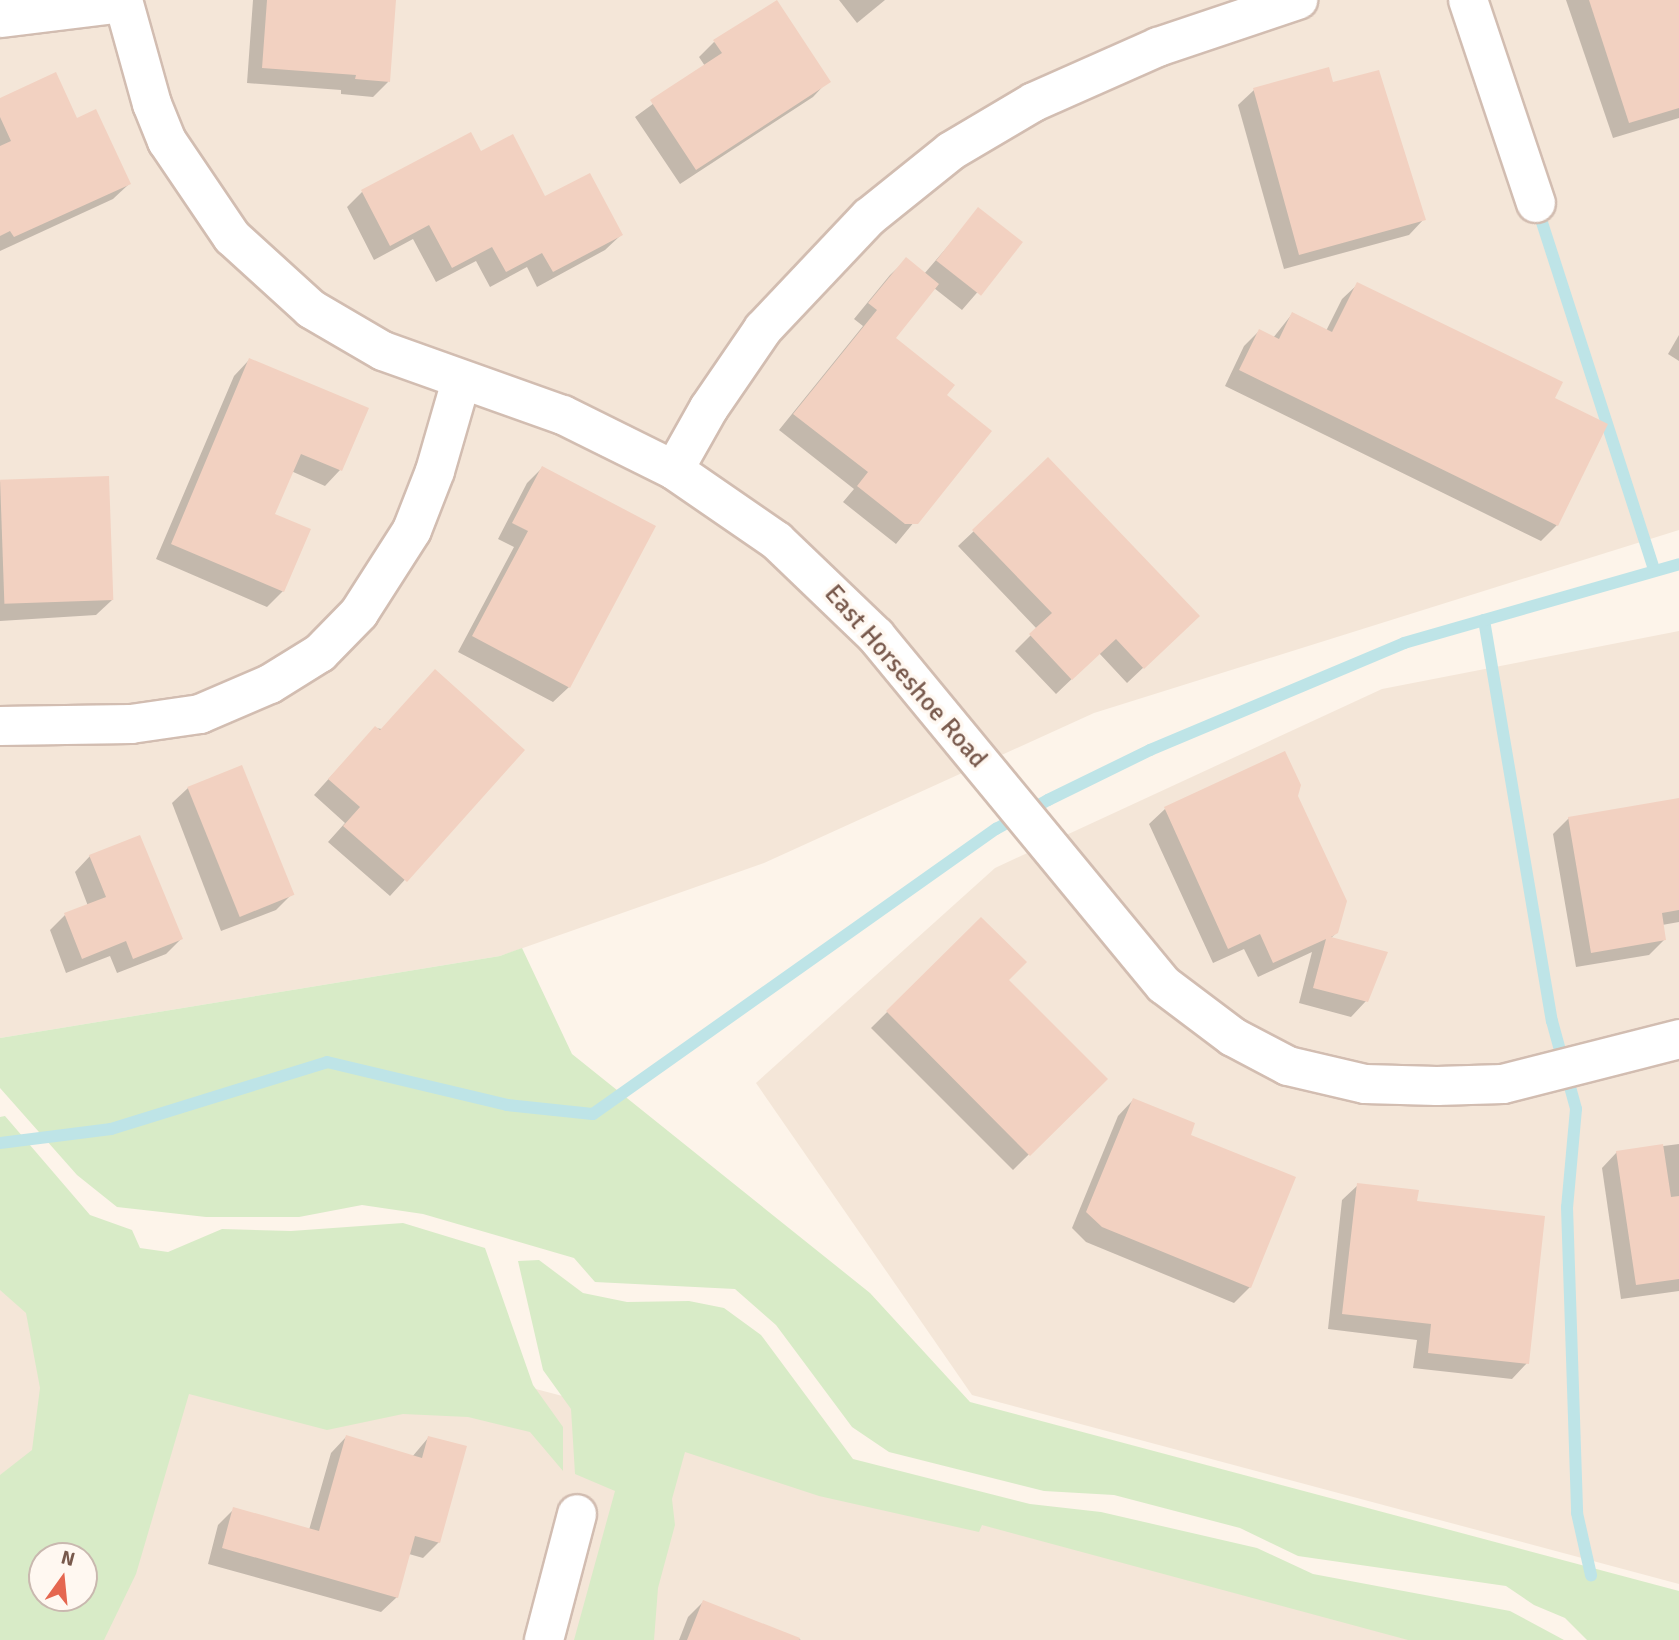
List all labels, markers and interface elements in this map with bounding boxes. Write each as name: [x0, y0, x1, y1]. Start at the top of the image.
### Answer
street label: East Horseshoe Road: [817, 579, 993, 775]
north arrow: [28, 1542, 98, 1612]
text: N: [58, 1545, 77, 1572]

